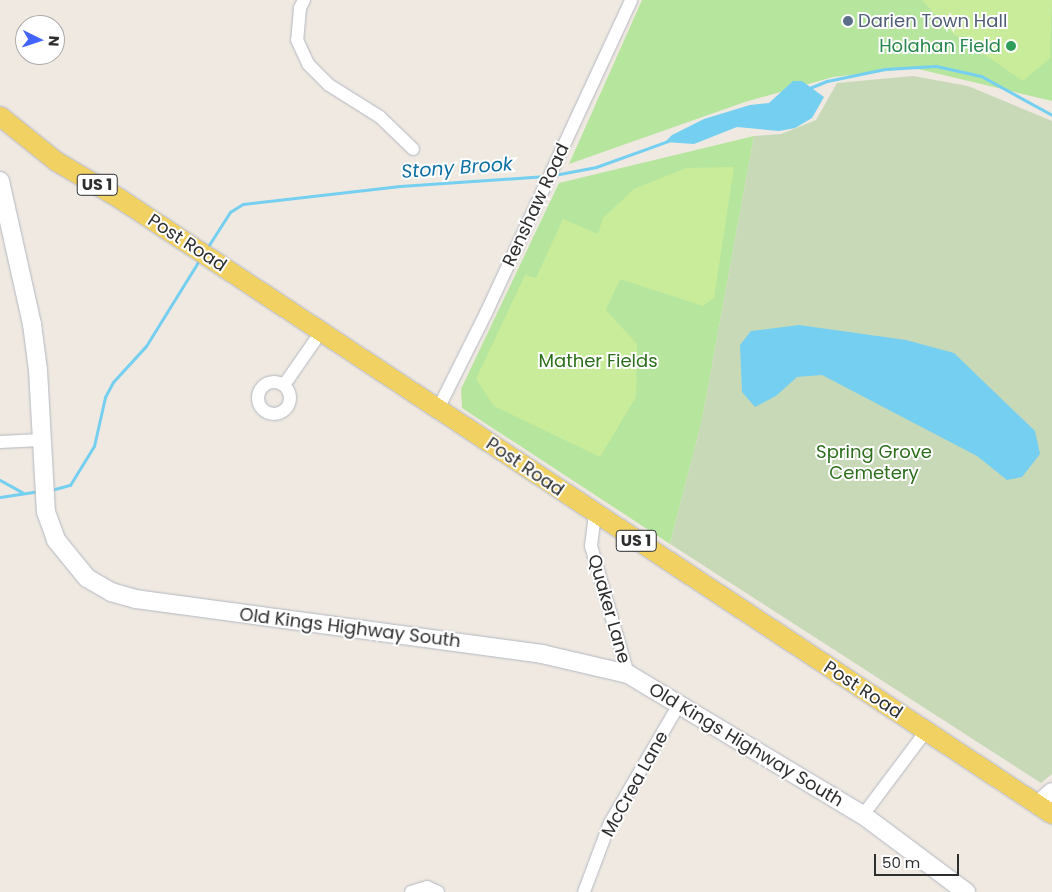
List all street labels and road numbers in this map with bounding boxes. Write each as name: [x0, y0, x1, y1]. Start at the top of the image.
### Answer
street label: Renshaw Road: [498, 140, 574, 270]
road number: US 1: [76, 172, 118, 198]
street label: Post Road: [144, 210, 230, 276]
street label: Post Road: [482, 433, 568, 501]
road number: US 1: [615, 528, 657, 554]
street label: Quaker Lane: [583, 552, 635, 666]
street label: Old Kings Highway South: [238, 604, 462, 652]
street label: Post Road: [820, 657, 906, 723]
street label: Old Kings Highway South: [645, 678, 847, 812]
street label: McCrea Lane: [597, 727, 673, 841]

